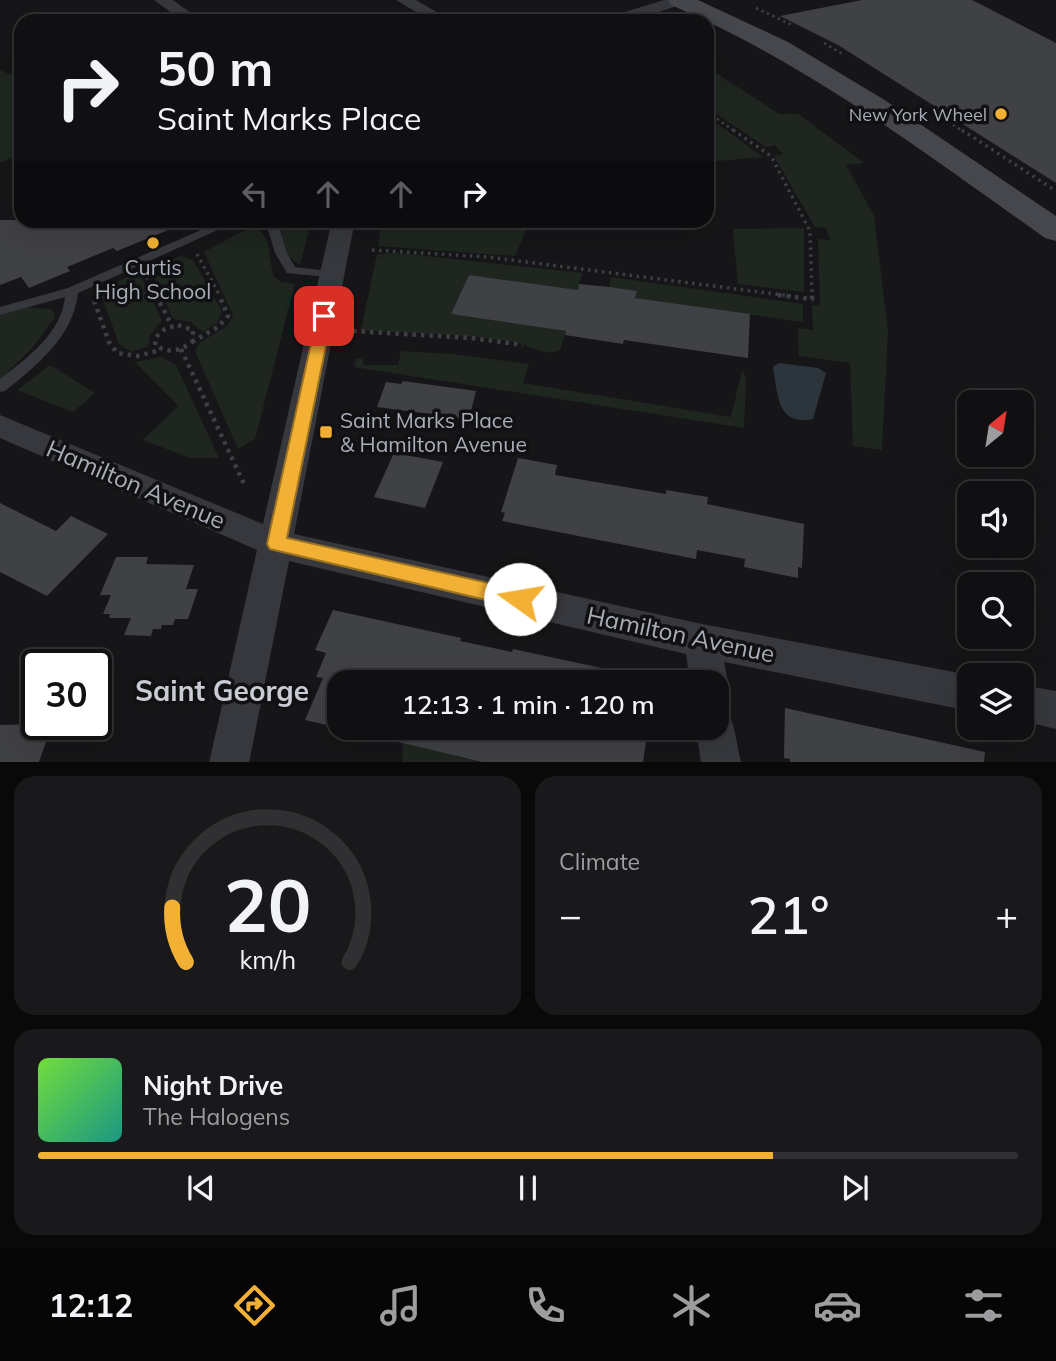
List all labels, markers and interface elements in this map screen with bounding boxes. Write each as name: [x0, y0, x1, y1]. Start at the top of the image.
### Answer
text: 50 m: [157, 37, 273, 98]
icon: right: [42, 42, 133, 133]
text: Saint Marks Place: [157, 98, 421, 138]
place label: New York Wheel: [849, 103, 987, 126]
marker: New York Wheel: [993, 106, 1009, 122]
icon: left: [236, 175, 274, 213]
icon: ahead: [309, 175, 347, 213]
icon: ahead: [382, 175, 420, 213]
icon: right: [455, 175, 493, 213]
marker: Curtis High School: [145, 235, 161, 251]
place label: Curtis High School: [95, 254, 211, 304]
pin: [294, 286, 354, 346]
icon: arrive: [305, 297, 343, 335]
north arrow: [957, 390, 1034, 467]
map controls: [957, 390, 1034, 740]
place label: Saint Marks Place & Hamilton Avenue: [340, 407, 527, 457]
marker: Saint Marks Place & Hamilton Avenue: [318, 424, 334, 440]
street label: Hamilton Avenue: [42, 433, 230, 535]
button: sound: [957, 481, 1034, 558]
position arrow: [483, 562, 557, 636]
button: search: [957, 572, 1034, 649]
street label: Hamilton Avenue: [584, 599, 778, 669]
speed limit sign: 30: [21, 649, 112, 740]
button: layers: [957, 663, 1034, 740]
district label: Saint George: [135, 673, 309, 708]
text: 12:13 · 1 min · 120 m: [401, 688, 655, 721]
text: Climate: [559, 847, 640, 876]
text: 20: [224, 859, 311, 950]
text: 21°: [748, 882, 829, 947]
text: −: [559, 891, 582, 939]
text: +: [995, 891, 1018, 939]
text: km/h: [239, 943, 296, 974]
text: Night Drive: [143, 1069, 283, 1102]
text: The Halogens: [143, 1102, 290, 1131]
icon: previous: [182, 1169, 220, 1207]
icon: pause: [509, 1169, 547, 1207]
icon: next: [836, 1169, 874, 1207]
icon: directions: [230, 1281, 279, 1330]
icon: music: [376, 1281, 425, 1330]
icon: phone: [521, 1281, 570, 1330]
icon: climate: [667, 1281, 716, 1330]
icon: car: [813, 1281, 862, 1330]
icon: filters: [959, 1281, 1008, 1330]
text: 12:12: [48, 1285, 133, 1325]

